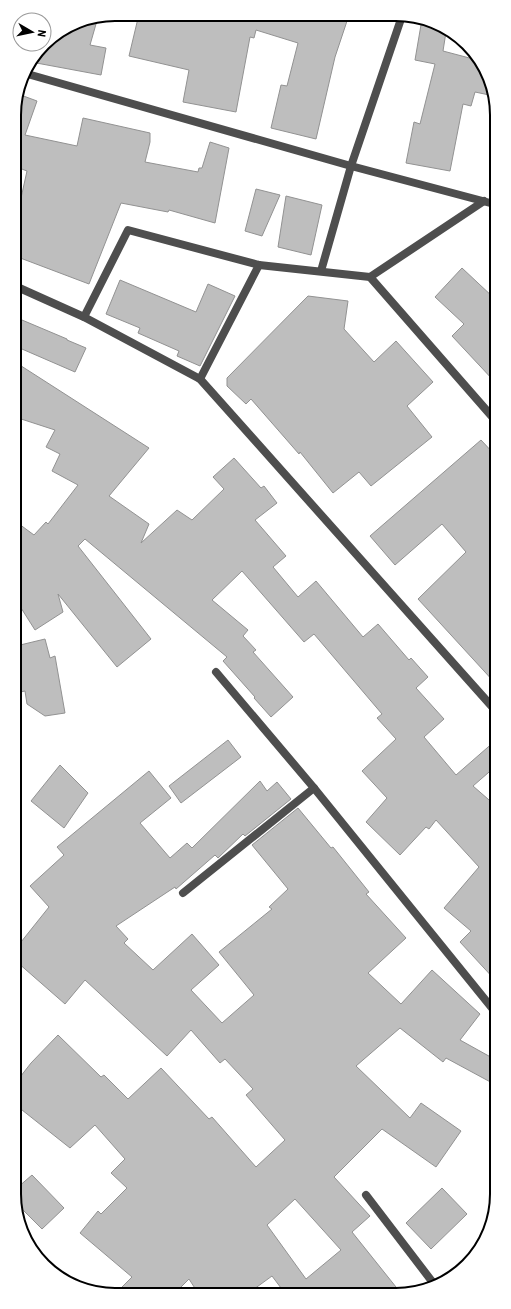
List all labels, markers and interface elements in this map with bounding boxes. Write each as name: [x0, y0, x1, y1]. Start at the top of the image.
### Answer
north arrow: [12, 12, 52, 52]
text: N: [34, 29, 48, 38]

